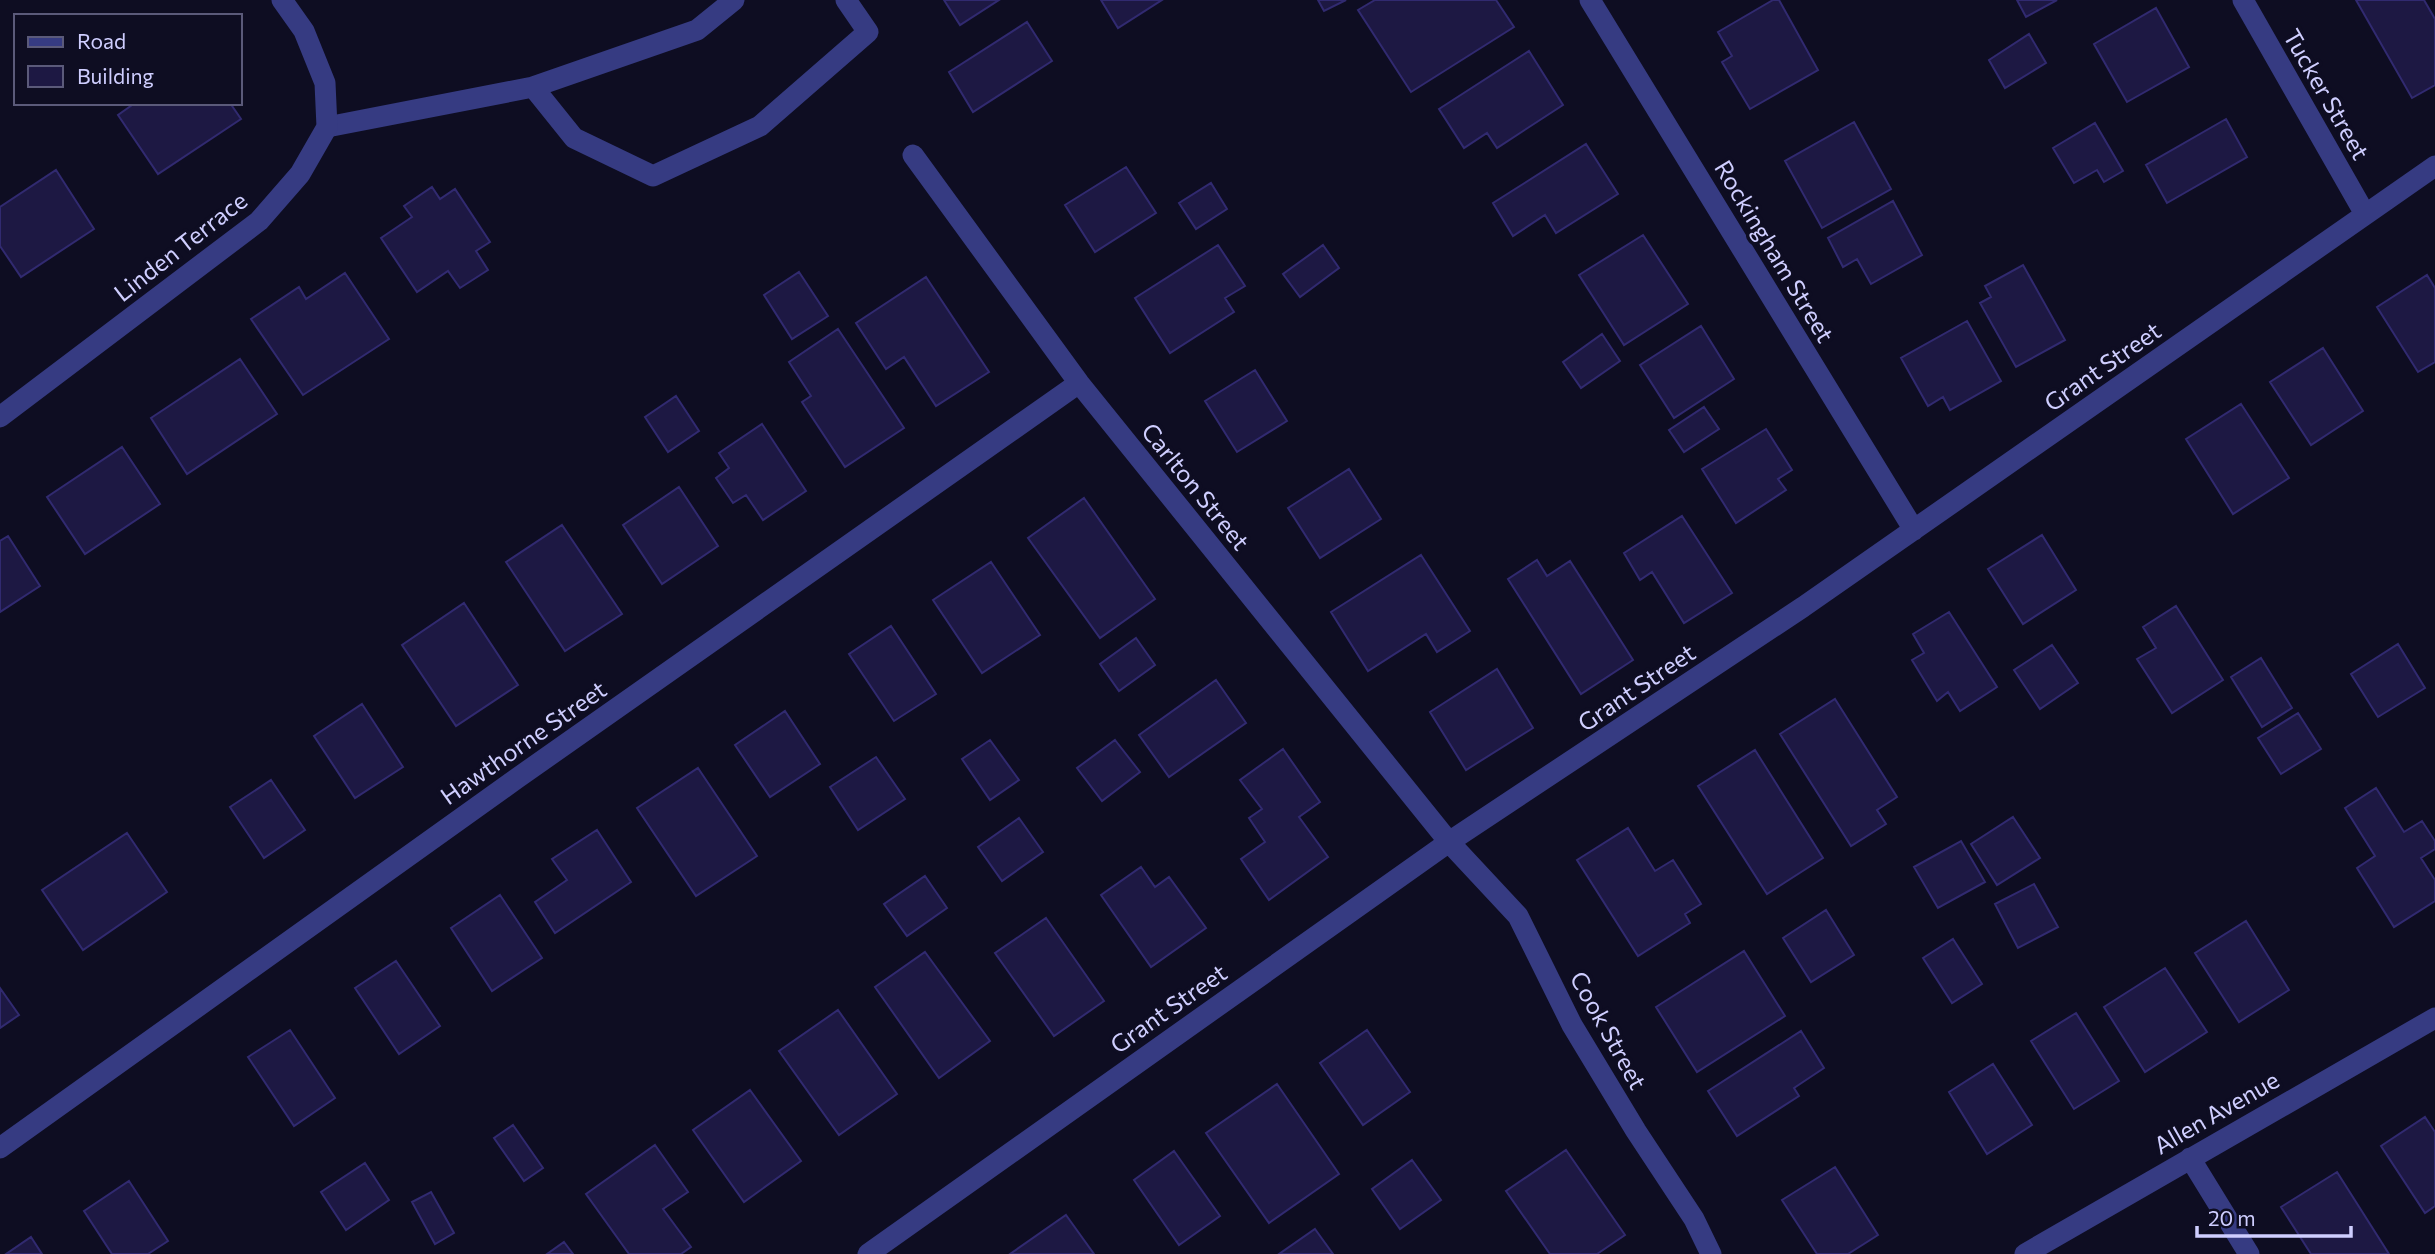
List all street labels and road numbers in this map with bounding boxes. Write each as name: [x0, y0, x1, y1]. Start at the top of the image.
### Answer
street label: Tucker Street: [2278, 24, 2376, 165]
street label: Rockingham Street: [1709, 155, 1841, 347]
street label: Linden Terrace: [108, 185, 252, 307]
street label: Grant Street: [2038, 315, 2166, 417]
street label: Carlton Street: [1136, 417, 1256, 555]
street label: Grant Street: [1572, 637, 1700, 737]
street label: Hawthorne Street: [434, 674, 612, 810]
street label: Grant Street: [1104, 957, 1232, 1059]
street label: Cook Street: [1565, 966, 1653, 1094]
street label: Allen Avenue: [2148, 1064, 2284, 1160]

